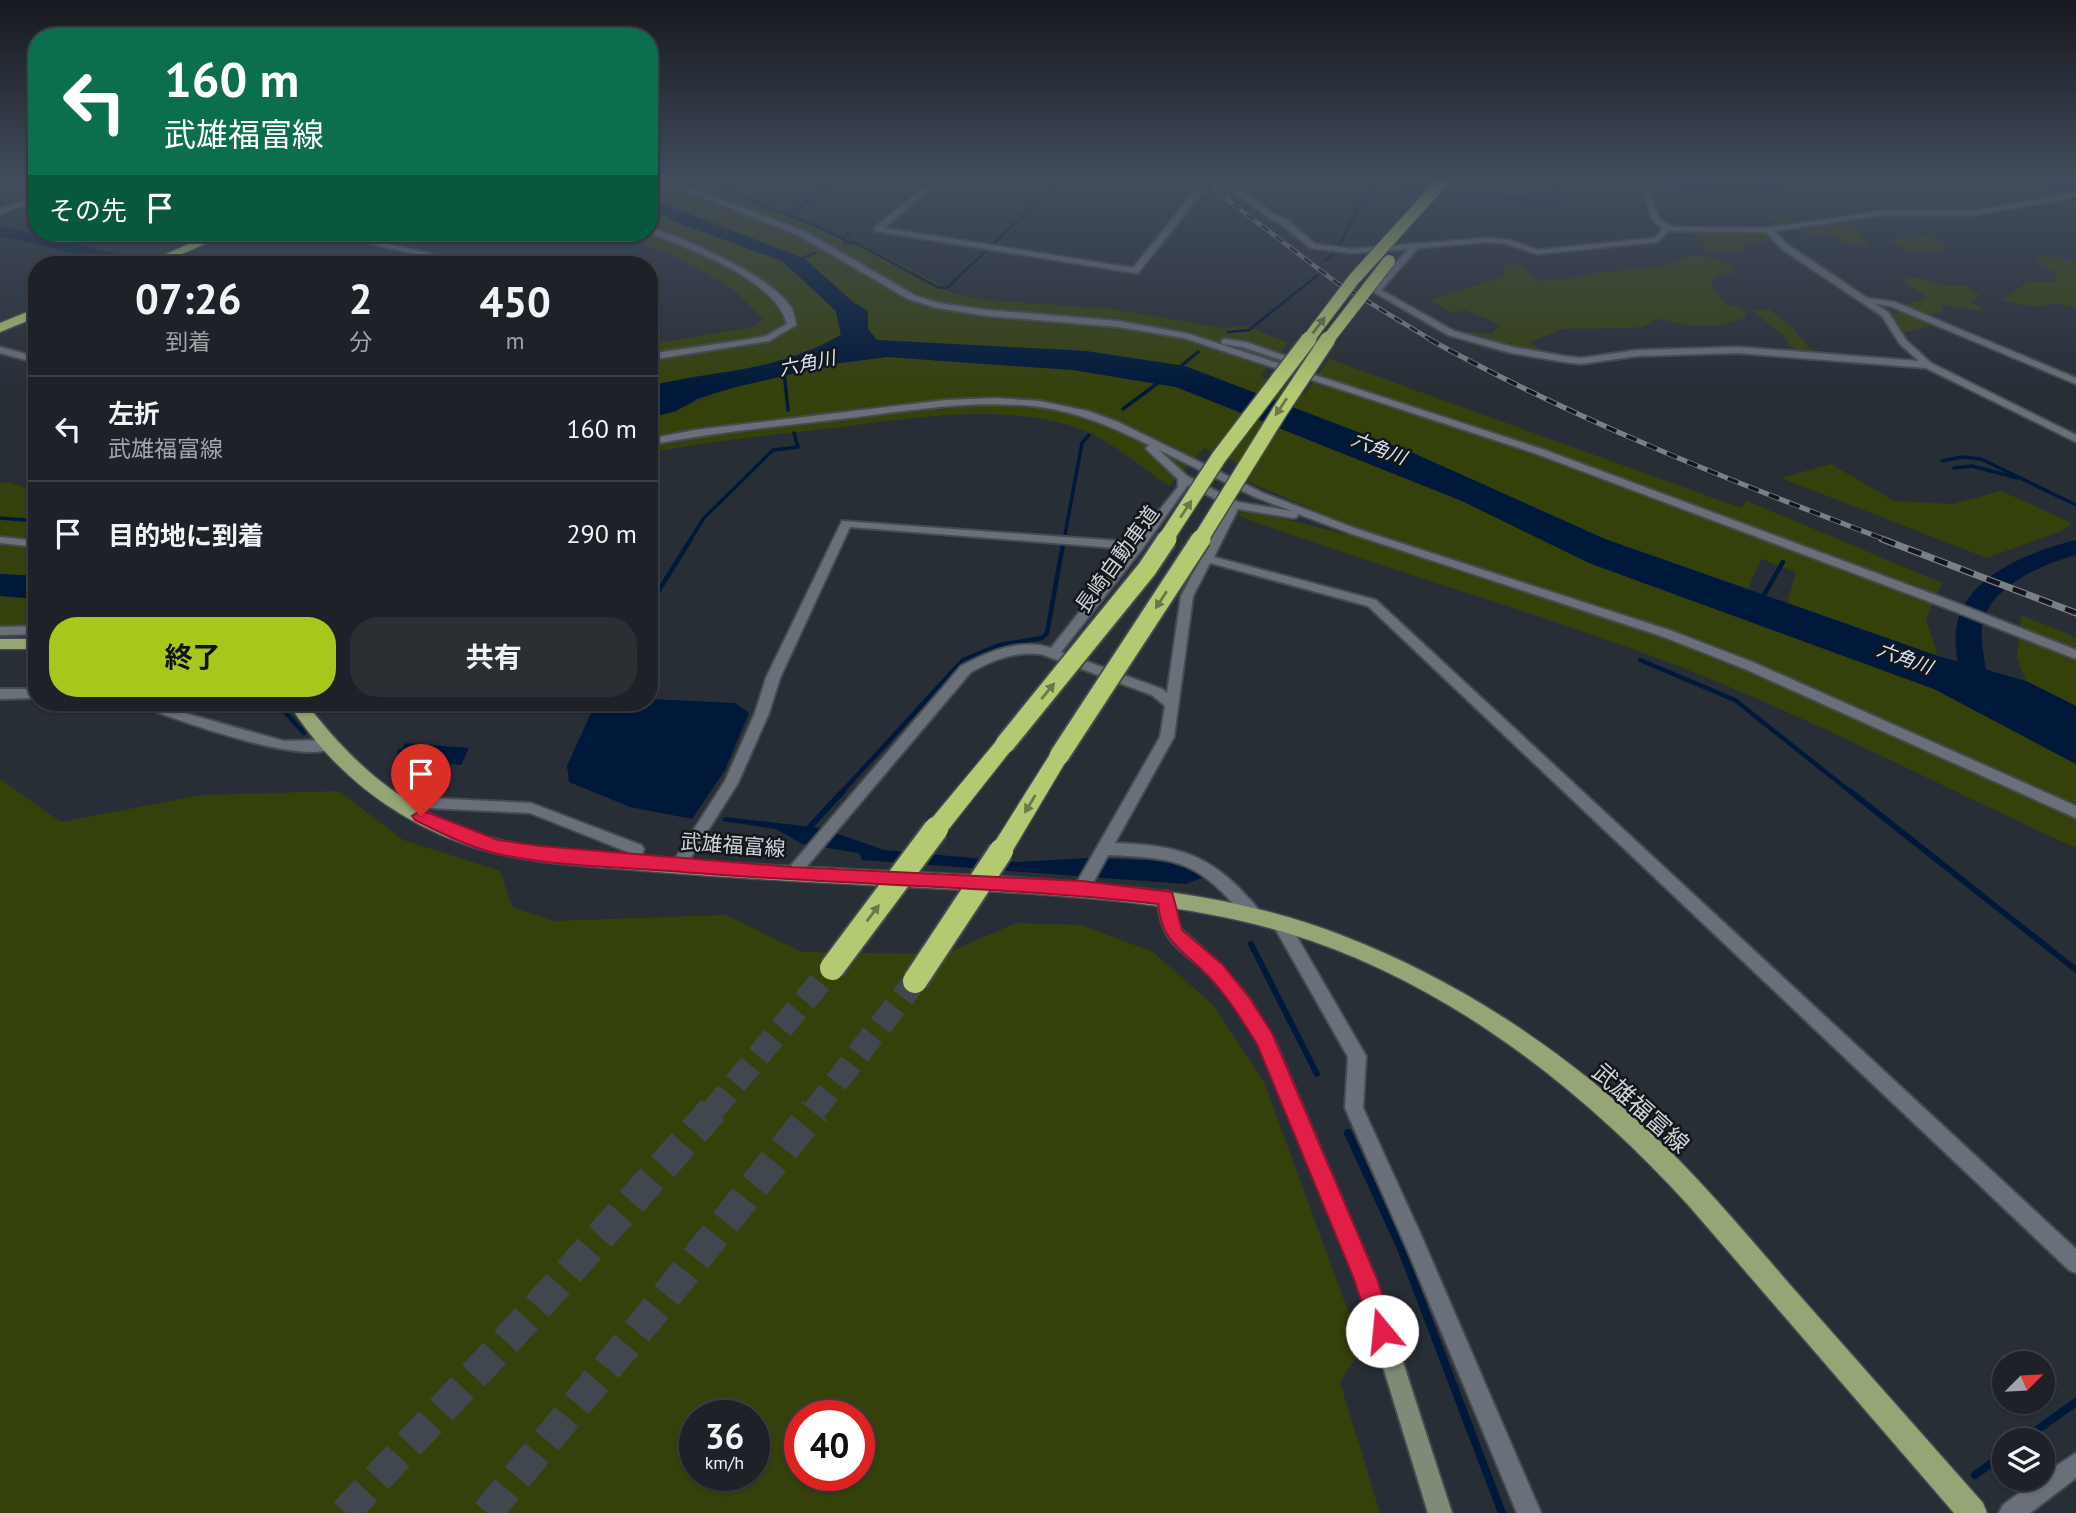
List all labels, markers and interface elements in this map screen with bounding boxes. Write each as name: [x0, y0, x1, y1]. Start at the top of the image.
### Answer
text: 160 m: [164, 47, 299, 111]
icon: left: [49, 56, 140, 147]
text: 武雄福富線: [164, 113, 324, 155]
icon: arrive: [141, 189, 179, 227]
text: その先: [49, 194, 127, 227]
text: 07:26: [135, 271, 242, 326]
text: 2: [349, 271, 372, 326]
text: 450: [479, 274, 551, 329]
one-way arrow: [1312, 316, 1326, 335]
text: m: [506, 326, 525, 355]
text: 到着: [165, 327, 211, 356]
text: 分: [349, 327, 372, 356]
water label: 六角川: [777, 345, 839, 381]
text: 左折: [108, 397, 160, 430]
one-way arrow: [1274, 398, 1288, 416]
icon: left: [49, 410, 87, 448]
text: 160 m: [566, 412, 637, 445]
water label: 六角川: [1348, 427, 1412, 470]
text: 武雄福富線: [108, 434, 223, 463]
street label: 長崎自動車道: [1069, 500, 1165, 618]
one-way arrow: [1179, 500, 1192, 519]
icon: arrive: [49, 515, 87, 553]
text: 290 m: [566, 517, 637, 550]
text: 目的地に到着: [108, 519, 264, 552]
one-way arrow: [1155, 591, 1168, 610]
button: 終了: [49, 617, 336, 697]
button: 共有: [350, 617, 637, 697]
water label: 六角川: [1874, 637, 1938, 680]
one-way arrow: [1041, 682, 1056, 700]
pin: [391, 744, 451, 816]
icon: arrive: [402, 755, 440, 793]
one-way arrow: [1024, 794, 1037, 813]
street label: 武雄福富線: [680, 828, 786, 862]
one-way arrow: [866, 904, 880, 923]
street label: 武雄福富線: [1586, 1056, 1696, 1160]
position arrow: [1345, 1294, 1419, 1368]
north arrow: [1992, 1351, 2054, 1414]
map controls: [1992, 1351, 2055, 1491]
speed limit sign: 40: [784, 1400, 875, 1491]
text: 36: [705, 1413, 744, 1459]
button: layers: [1992, 1428, 2055, 1491]
text: km/h: [705, 1451, 744, 1474]

